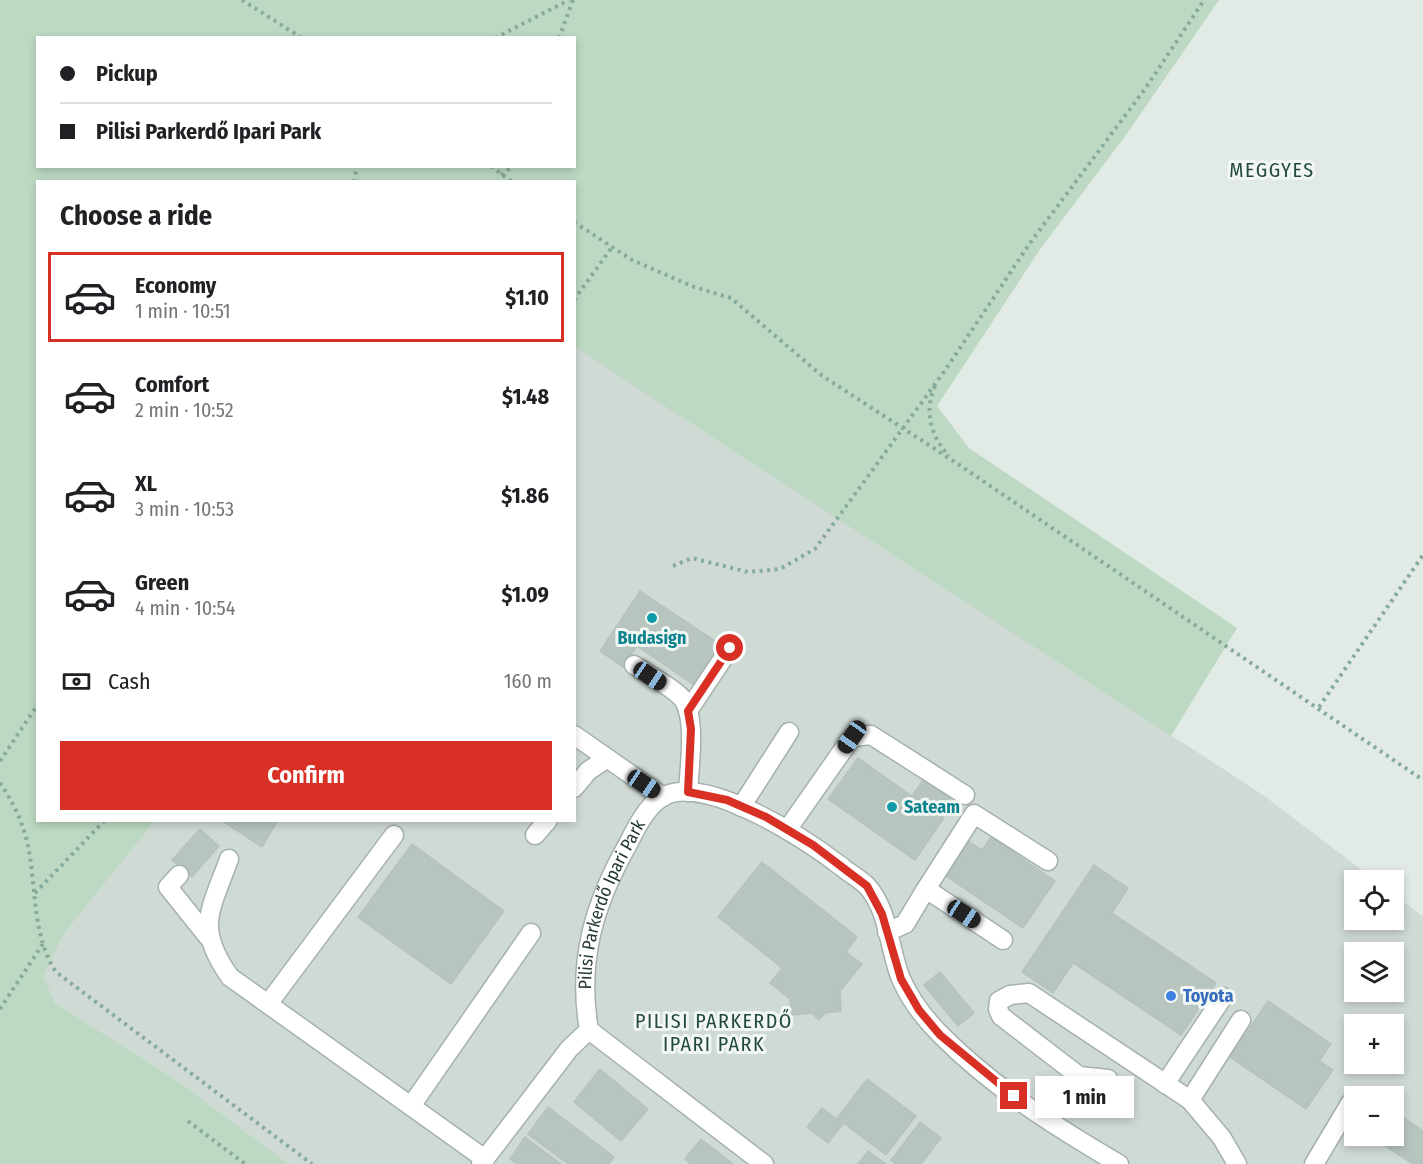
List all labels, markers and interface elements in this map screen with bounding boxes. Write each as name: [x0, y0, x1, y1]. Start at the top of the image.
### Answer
text: Pickup: [96, 60, 158, 87]
text: Pilisi Parkerdő Ipari Park: [96, 118, 321, 145]
district label: MEGGYES: [1229, 158, 1315, 182]
text: Choose a ride: [60, 200, 212, 232]
icon: car: [63, 270, 117, 324]
text: Economy: [135, 272, 216, 299]
text: $1.10: [505, 284, 549, 311]
text: 1 min · 10:51: [135, 299, 231, 323]
icon: car: [63, 369, 117, 423]
text: Comfort: [135, 371, 209, 398]
text: $1.48: [502, 383, 549, 410]
text: 2 min · 10:52: [135, 398, 233, 422]
icon: car: [63, 468, 117, 522]
text: XL: [135, 470, 157, 497]
text: $1.86: [501, 482, 549, 509]
text: 3 min · 10:53: [135, 497, 234, 521]
icon: car: [63, 567, 117, 621]
text: Green: [135, 569, 189, 596]
text: $1.09: [502, 581, 549, 608]
text: 4 min · 10:54: [135, 596, 235, 620]
marker: Budasign: [645, 611, 659, 625]
place label: Budasign: [618, 627, 687, 649]
route start: [716, 634, 743, 661]
car: [630, 658, 670, 694]
icon: cash: [60, 665, 93, 698]
text: Cash: [108, 668, 151, 695]
text: 160 m: [504, 669, 552, 693]
car: [834, 717, 870, 757]
button: Confirm: [60, 741, 552, 810]
car: [624, 766, 664, 802]
place label: Sateam: [904, 796, 960, 818]
marker: Sateam: [885, 800, 899, 814]
street label: Pilisi Parkerdő Ipari Park: [574, 815, 650, 989]
map controls: [1344, 870, 1404, 1146]
button: locate: [1344, 870, 1404, 930]
car: [944, 897, 984, 931]
button: layers: [1344, 942, 1404, 1002]
place label: Toyota: [1183, 985, 1233, 1007]
marker: Toyota: [1164, 989, 1178, 1003]
district label: PILISI PARKERDŐ IPARI PARK: [635, 1008, 793, 1056]
button: +: [1344, 1014, 1404, 1074]
callout: 1 min: [1035, 1075, 1134, 1117]
route end: [1000, 1082, 1027, 1109]
text: 1 min: [1063, 1085, 1106, 1109]
button: −: [1344, 1086, 1404, 1146]

